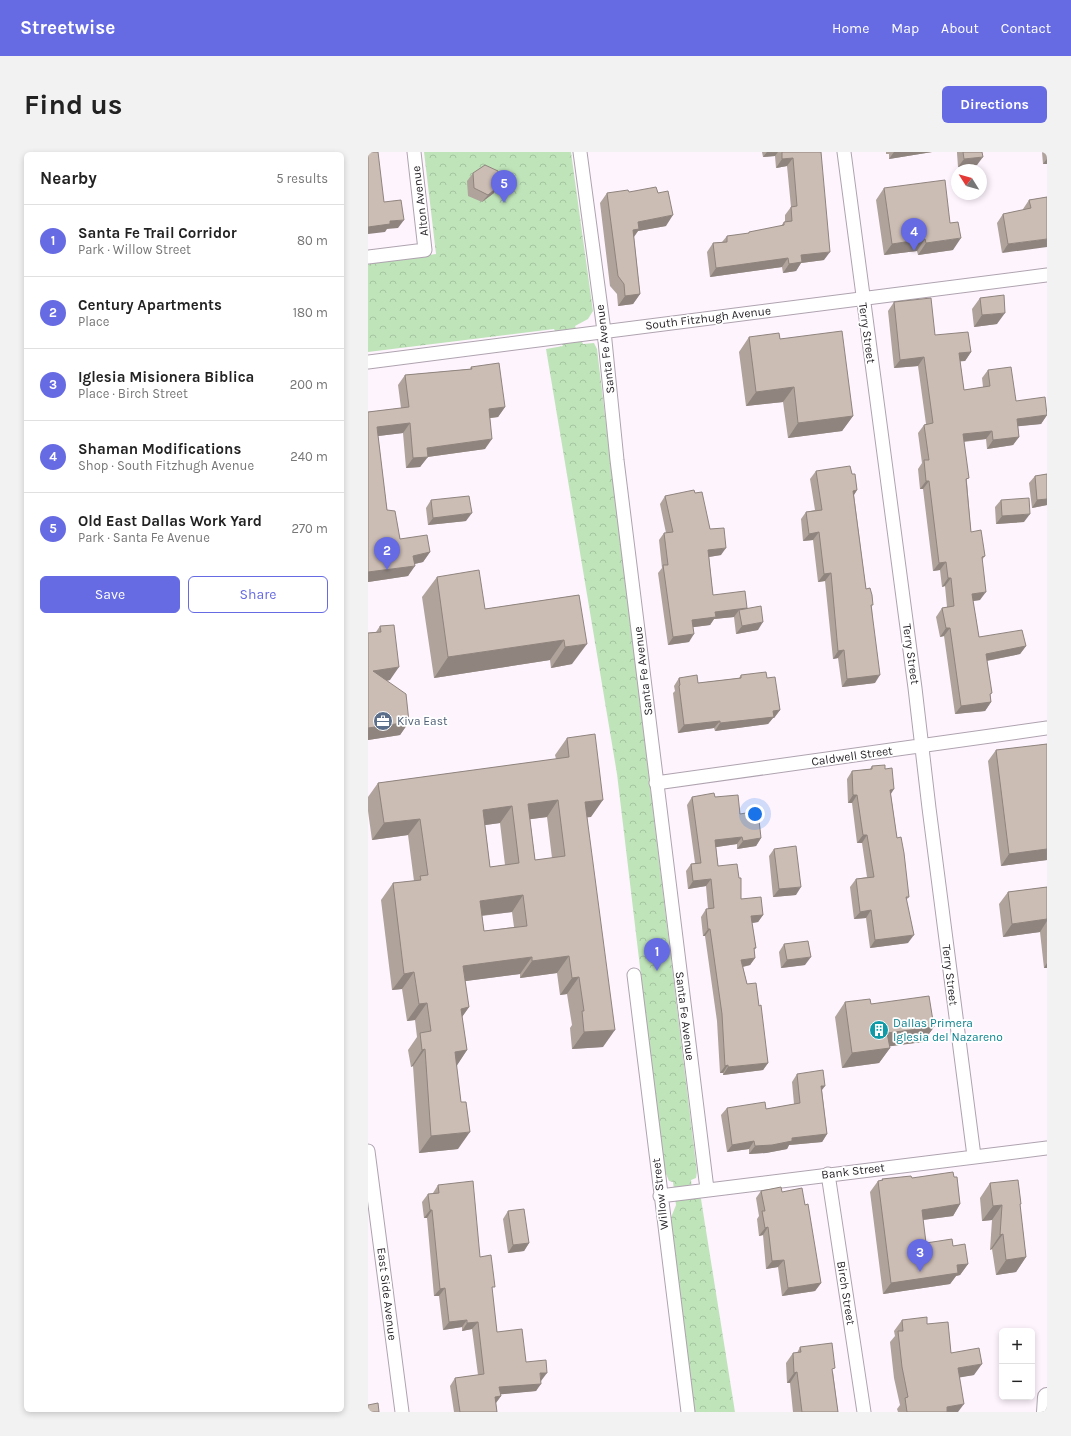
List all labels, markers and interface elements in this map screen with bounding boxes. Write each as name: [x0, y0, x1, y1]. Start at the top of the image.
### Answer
text: Streetwise: [20, 17, 115, 39]
text: Home: [832, 20, 869, 37]
text: Map: [891, 20, 919, 37]
text: About: [941, 20, 979, 37]
text: Contact: [1001, 20, 1051, 37]
button: Directions: [942, 86, 1047, 123]
text: Find us: [24, 88, 123, 121]
north arrow: [951, 164, 987, 200]
street label: Alton Avenue: [409, 165, 431, 237]
text: Nearby: [40, 168, 97, 188]
pin: 5: [491, 170, 517, 203]
text: 5 results: [276, 171, 328, 186]
pin: 4: [901, 218, 927, 251]
text: Santa Fe Trail Corridor: [78, 224, 237, 242]
text: 1: [51, 233, 55, 248]
text: 80 m: [297, 233, 328, 248]
text: Park · Willow Street: [78, 242, 191, 257]
text: Century Apartments: [78, 296, 222, 314]
street label: Terry Street: [856, 302, 878, 365]
street label: South Fitzhugh Avenue: [644, 303, 772, 333]
street label: Santa Fe Avenue: [593, 304, 617, 394]
text: 2: [49, 305, 57, 320]
text: 180 m: [293, 305, 328, 320]
text: Place: [78, 314, 109, 329]
text: Iglesia Misionera Biblica: [78, 368, 254, 386]
text: 3: [49, 377, 57, 392]
text: 200 m: [290, 377, 328, 392]
text: Place · Birch Street: [78, 386, 188, 401]
text: Shaman Modifications: [78, 440, 241, 458]
text: 4: [49, 449, 57, 464]
text: 240 m: [290, 449, 328, 464]
text: Shop · South Fitzhugh Avenue: [78, 458, 254, 473]
text: Old East Dallas Work Yard: [78, 512, 262, 530]
text: 5: [49, 521, 57, 536]
text: 270 m: [291, 521, 328, 536]
text: Park · Santa Fe Avenue: [78, 530, 210, 545]
pin: 2: [374, 537, 400, 570]
button: Save: [40, 576, 180, 613]
button: Share: [188, 576, 328, 613]
street label: Terry Street: [900, 623, 922, 686]
street label: Santa Fe Avenue: [631, 626, 655, 716]
office icon: Kiva East: [372, 710, 394, 732]
place label: Kiva East: [397, 714, 448, 728]
street label: Caldwell Street: [811, 743, 894, 769]
your location: [745, 804, 765, 824]
pin: 1: [644, 938, 670, 971]
street label: Terry Street: [939, 944, 961, 1007]
street label: Santa Fe Avenue: [673, 971, 697, 1061]
place label: Dallas Primera Iglesia del Nazareno: [893, 1016, 1003, 1044]
building icon: Dallas Primera Iglesia del Nazareno: [868, 1019, 890, 1041]
street label: Willow Street: [649, 1157, 671, 1231]
street label: Bank Street: [820, 1160, 886, 1182]
pin: 3: [907, 1239, 933, 1272]
street label: East Side Avenue: [374, 1247, 400, 1341]
street label: Birch Street: [834, 1260, 858, 1326]
map controls: [999, 1328, 1035, 1400]
button: +: [999, 1328, 1035, 1364]
button: −: [999, 1364, 1035, 1400]

